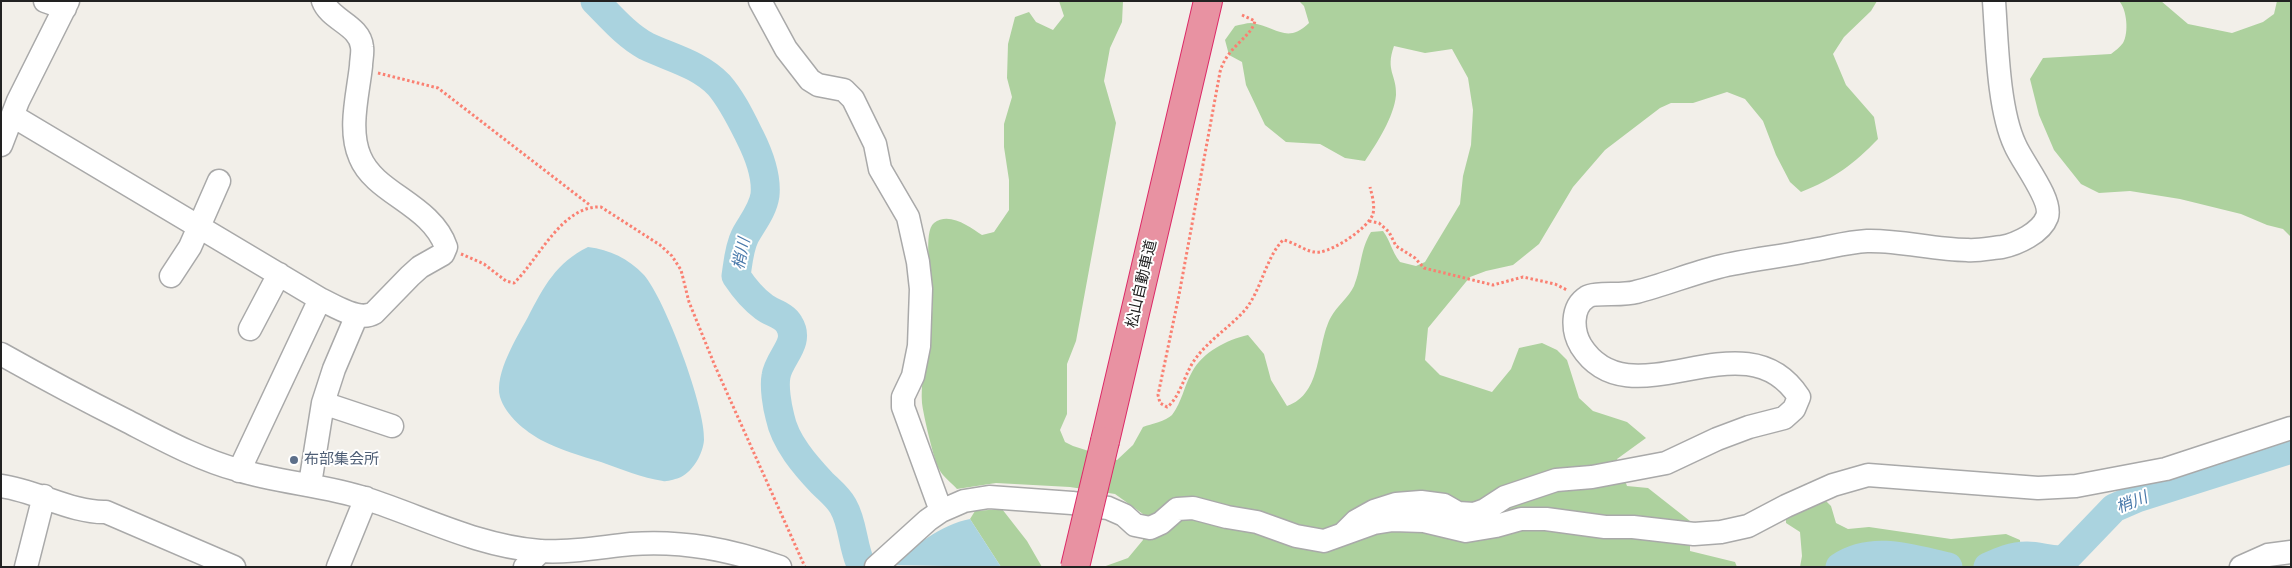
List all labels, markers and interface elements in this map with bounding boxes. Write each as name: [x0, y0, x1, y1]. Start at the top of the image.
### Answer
water label: 梢川: [729, 236, 755, 272]
street label: 松山自動車道: [1123, 238, 1161, 330]
place label: 布部集会所: [304, 451, 379, 469]
marker: 布部集会所: [288, 454, 300, 466]
water label: 梢川: [2114, 488, 2150, 518]

